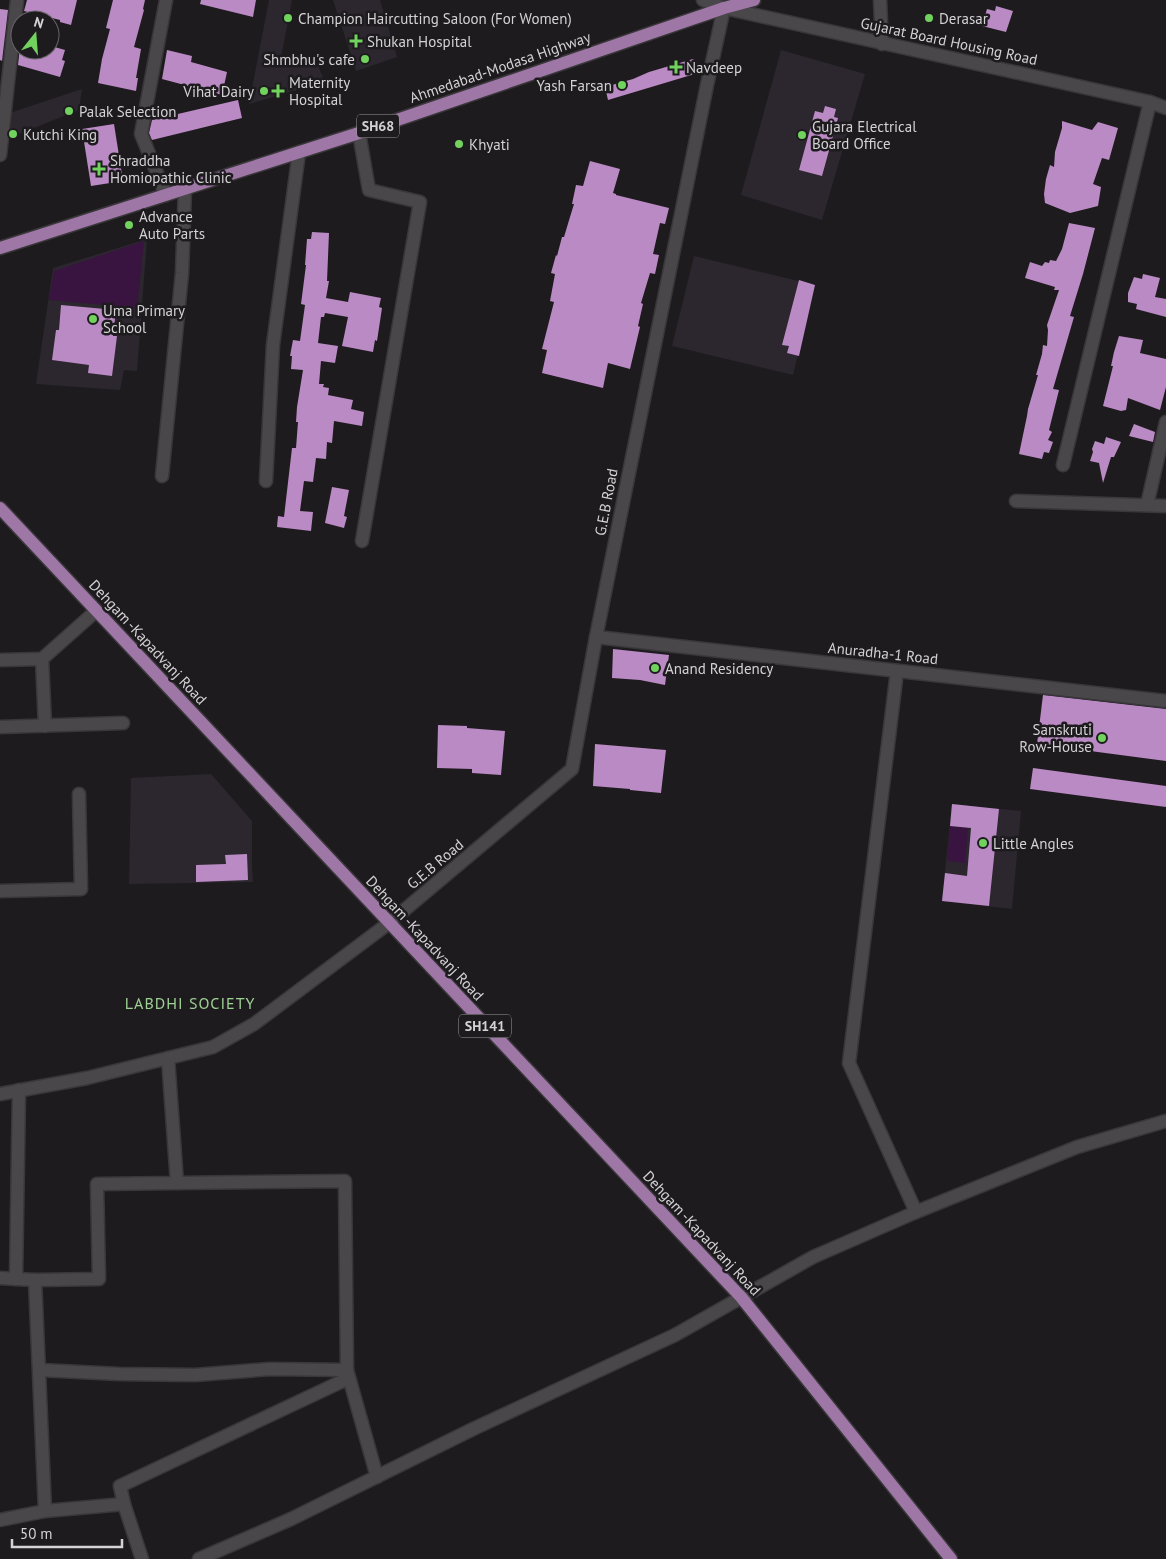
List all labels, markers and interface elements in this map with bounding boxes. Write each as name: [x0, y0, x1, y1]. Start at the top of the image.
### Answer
place label: Champion Haircutting Saloon (For Women): [298, 9, 572, 28]
place label: Derasar: [939, 9, 988, 28]
north arrow: [10, 10, 60, 60]
marker: Champion Haircutting Saloon (For Women): [282, 12, 294, 24]
marker: Derasar: [923, 12, 935, 24]
text: N: [32, 13, 46, 33]
street label: Gujarat Board Housing Road: [859, 13, 1039, 69]
street label: Ahmedabad-Modasa Highway: [407, 27, 593, 107]
place label: Shukan Hospital: [367, 32, 472, 51]
marker: Shukan Hospital: [349, 34, 363, 48]
place label: Shmbhu's cafe: [263, 50, 355, 69]
marker: Shmbhu's cafe: [359, 53, 371, 65]
place label: Navdeep: [686, 58, 742, 77]
marker: Navdeep: [670, 61, 682, 73]
place label: Maternity Hospital: [289, 73, 350, 109]
place label: Yash Farsan: [536, 76, 612, 95]
marker: Yash Farsan: [616, 79, 628, 91]
place label: Vihat Dairy: [182, 82, 254, 101]
marker: Maternity Hospital: [271, 84, 285, 98]
marker: Vihat Dairy: [258, 85, 270, 97]
place label: Palak Selection: [79, 102, 176, 121]
marker: Palak Selection: [63, 105, 75, 117]
road number: SH68: [357, 114, 399, 138]
place label: Gujara Electrical Board Office: [812, 117, 917, 153]
place label: Kutchi King: [23, 125, 97, 144]
marker: Kutchi King: [7, 128, 19, 140]
marker: Gujara Electrical Board Office: [796, 129, 808, 141]
place label: Khyati: [469, 135, 510, 154]
marker: Khyati: [453, 138, 465, 150]
place label: Shraddha Homiopathic Clinic: [110, 151, 232, 187]
marker: Shraddha Homiopathic Clinic: [92, 162, 106, 176]
place label: Advance Auto Parts: [139, 207, 205, 243]
marker: Advance Auto Parts: [123, 219, 135, 231]
place label: Uma Primary School: [103, 301, 185, 337]
marker: Uma Primary School: [87, 313, 99, 325]
street label: G.E.B Road: [590, 467, 622, 537]
street label: Dehgam -Kapadvanj Road: [85, 576, 211, 708]
street label: Anuradha-1 Road: [827, 638, 939, 668]
place label: Anand Residency: [665, 659, 773, 678]
marker: Anand Residency: [649, 662, 661, 674]
place label: Sanskruti Row-House: [1019, 720, 1092, 756]
marker: Sanskruti Row-House: [1096, 732, 1108, 744]
place label: Little Angles: [993, 834, 1074, 853]
street label: G.E.B Road: [403, 835, 467, 893]
marker: Little Angles: [977, 837, 989, 849]
street label: Dehgam -Kapadvanj Road: [362, 872, 488, 1004]
district label: LABDHI SOCIETY: [125, 993, 255, 1013]
road number: SH141: [459, 1014, 511, 1038]
street label: Dehgam -Kapadvanj Road: [639, 1167, 765, 1299]
scale bar: [12, 1516, 122, 1548]
text: 50 m: [20, 1524, 53, 1543]

